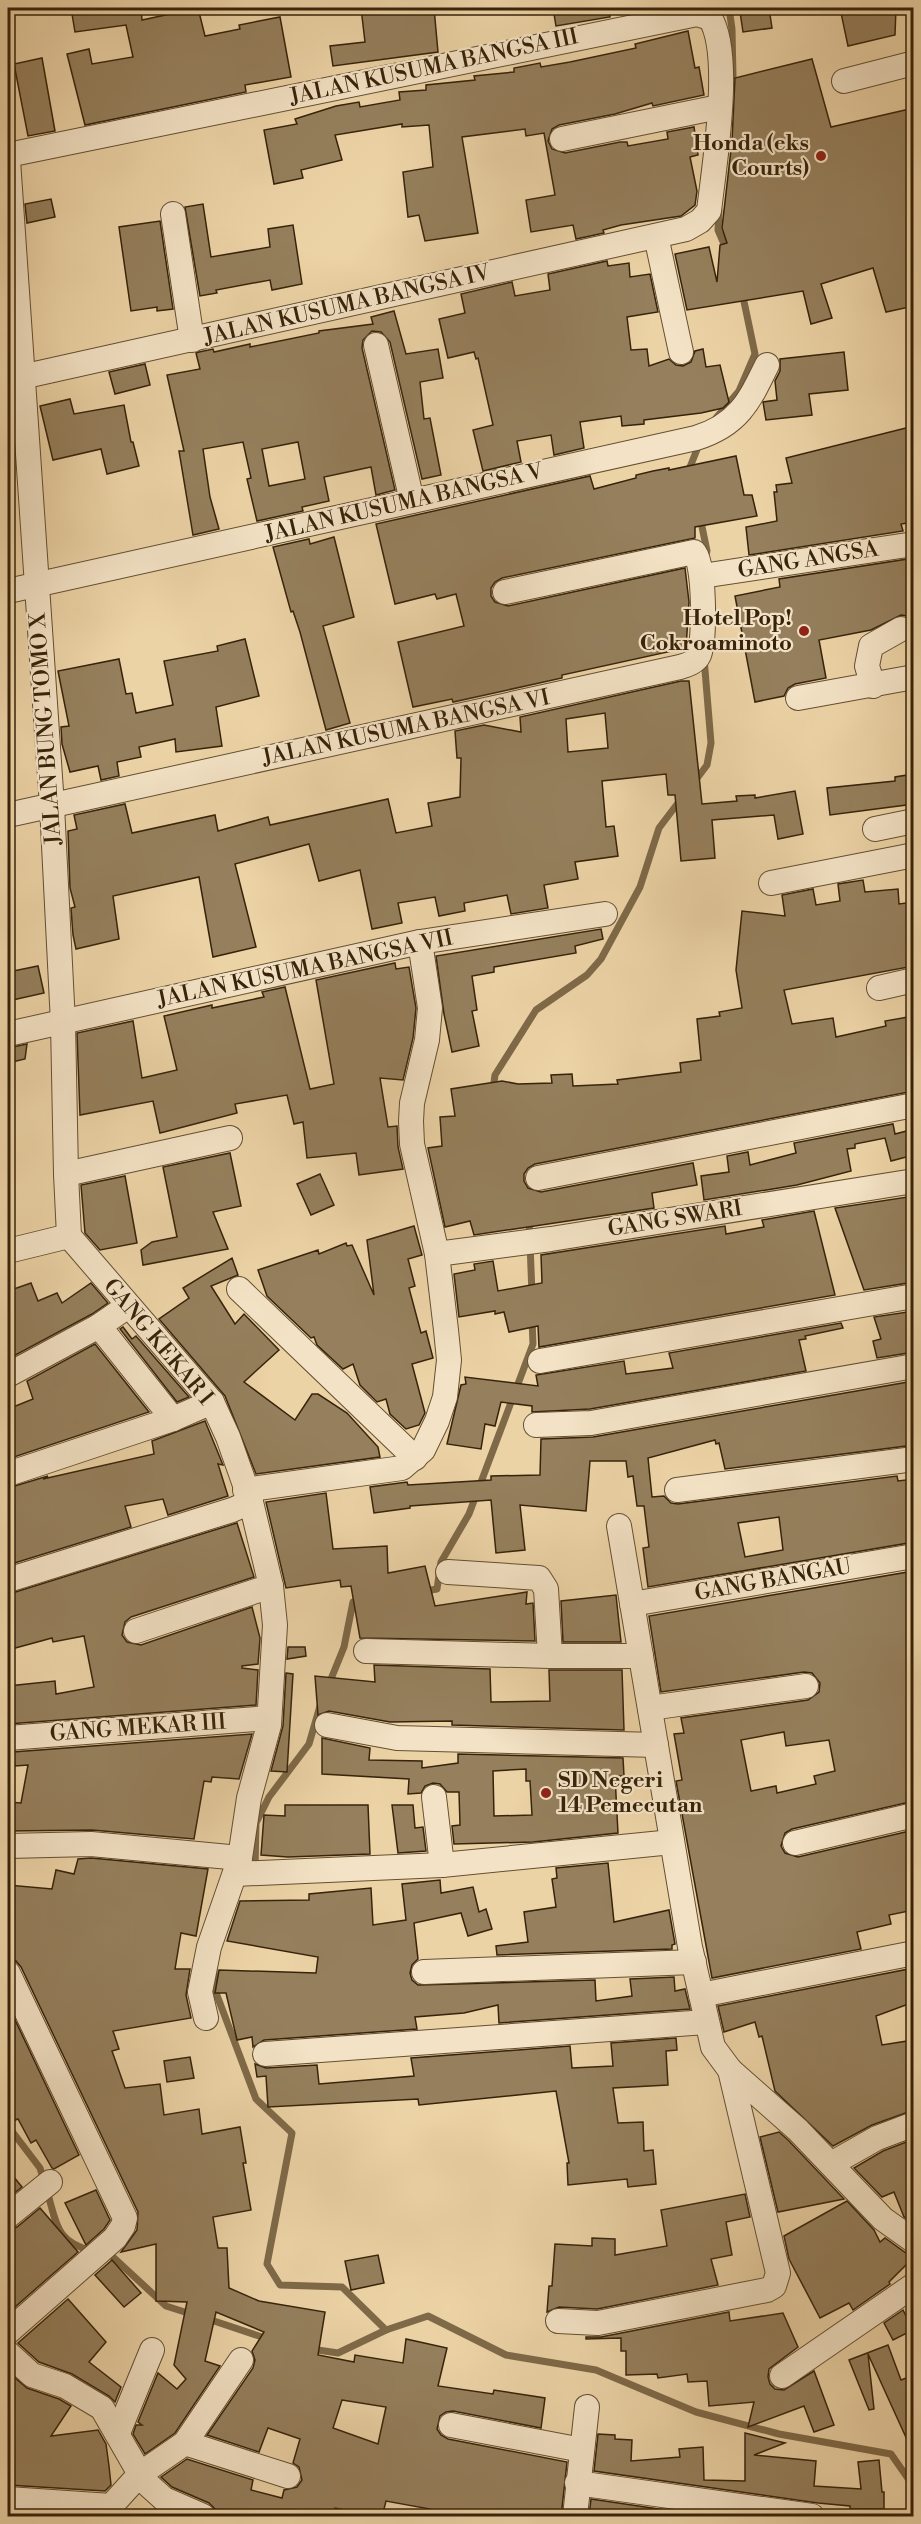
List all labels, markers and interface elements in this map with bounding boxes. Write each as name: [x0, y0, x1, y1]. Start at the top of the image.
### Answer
street label: JALAN KUSUMA BANGSA III: [286, 23, 581, 111]
place label: Honda (eks Courts): [693, 130, 809, 182]
marker: Honda (eks Courts): [814, 149, 828, 163]
street label: JALAN KUSUMA BANGSA IV: [200, 259, 493, 351]
street label: JALAN KUSUMA BANGSA V: [261, 458, 546, 548]
street label: GANG ANGSA: [736, 535, 881, 584]
place label: Hotel Pop! Cokroaminoto: [640, 605, 792, 657]
street label: JALAN BUNG TOMO X: [24, 611, 68, 847]
marker: Hotel Pop! Cokroaminoto: [797, 624, 811, 638]
street label: JALAN KUSUMA BANGSA VI: [259, 684, 553, 772]
street label: JALAN KUSUMA BANGSA VII: [154, 924, 456, 1014]
street label: GANG SWARI: [606, 1195, 745, 1243]
street label: GANG KEKAR I: [97, 1273, 219, 1411]
street label: GANG BANGAU: [692, 1553, 854, 1607]
street label: GANG MEKAR III: [49, 1708, 228, 1748]
place label: SD Negeri 14 Pemecutan: [558, 1767, 703, 1819]
marker: SD Negeri 14 Pemecutan: [539, 1786, 553, 1800]

